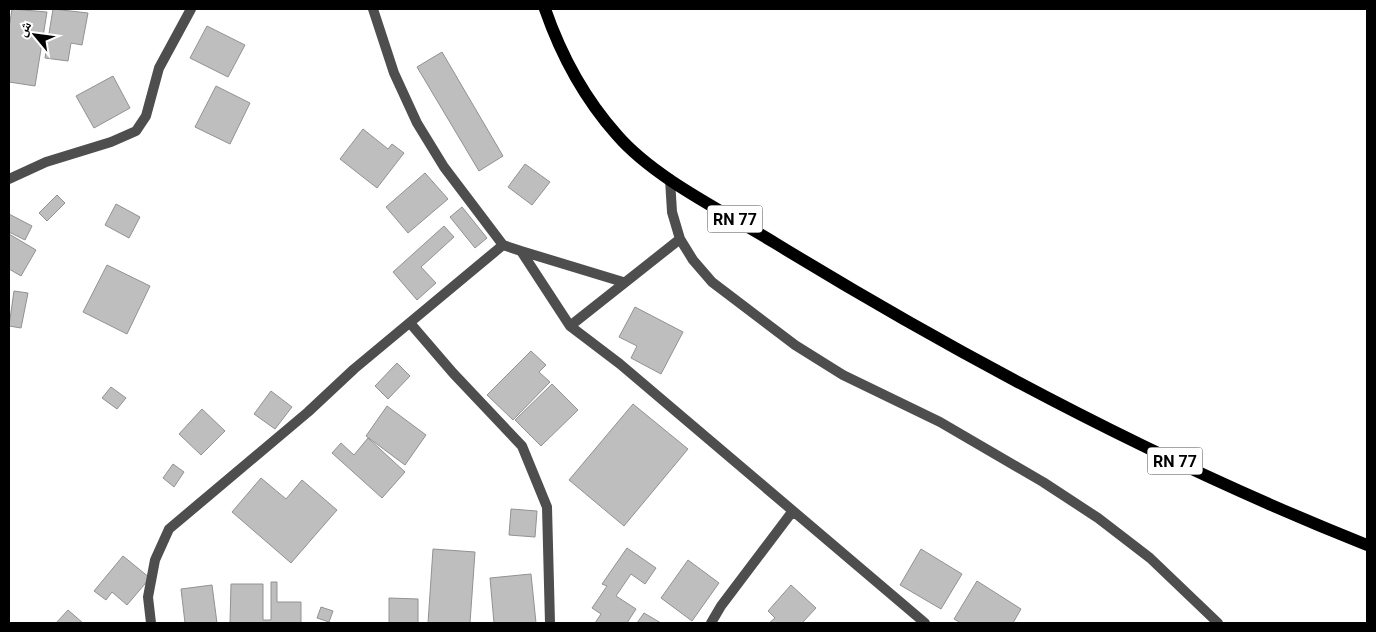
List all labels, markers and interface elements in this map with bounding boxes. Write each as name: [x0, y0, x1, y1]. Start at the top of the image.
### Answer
north arrow: [10, 10, 60, 60]
text: ش: [13, 18, 35, 40]
road number: RN 77: [708, 205, 762, 232]
road number: RN 77: [1148, 448, 1202, 474]

